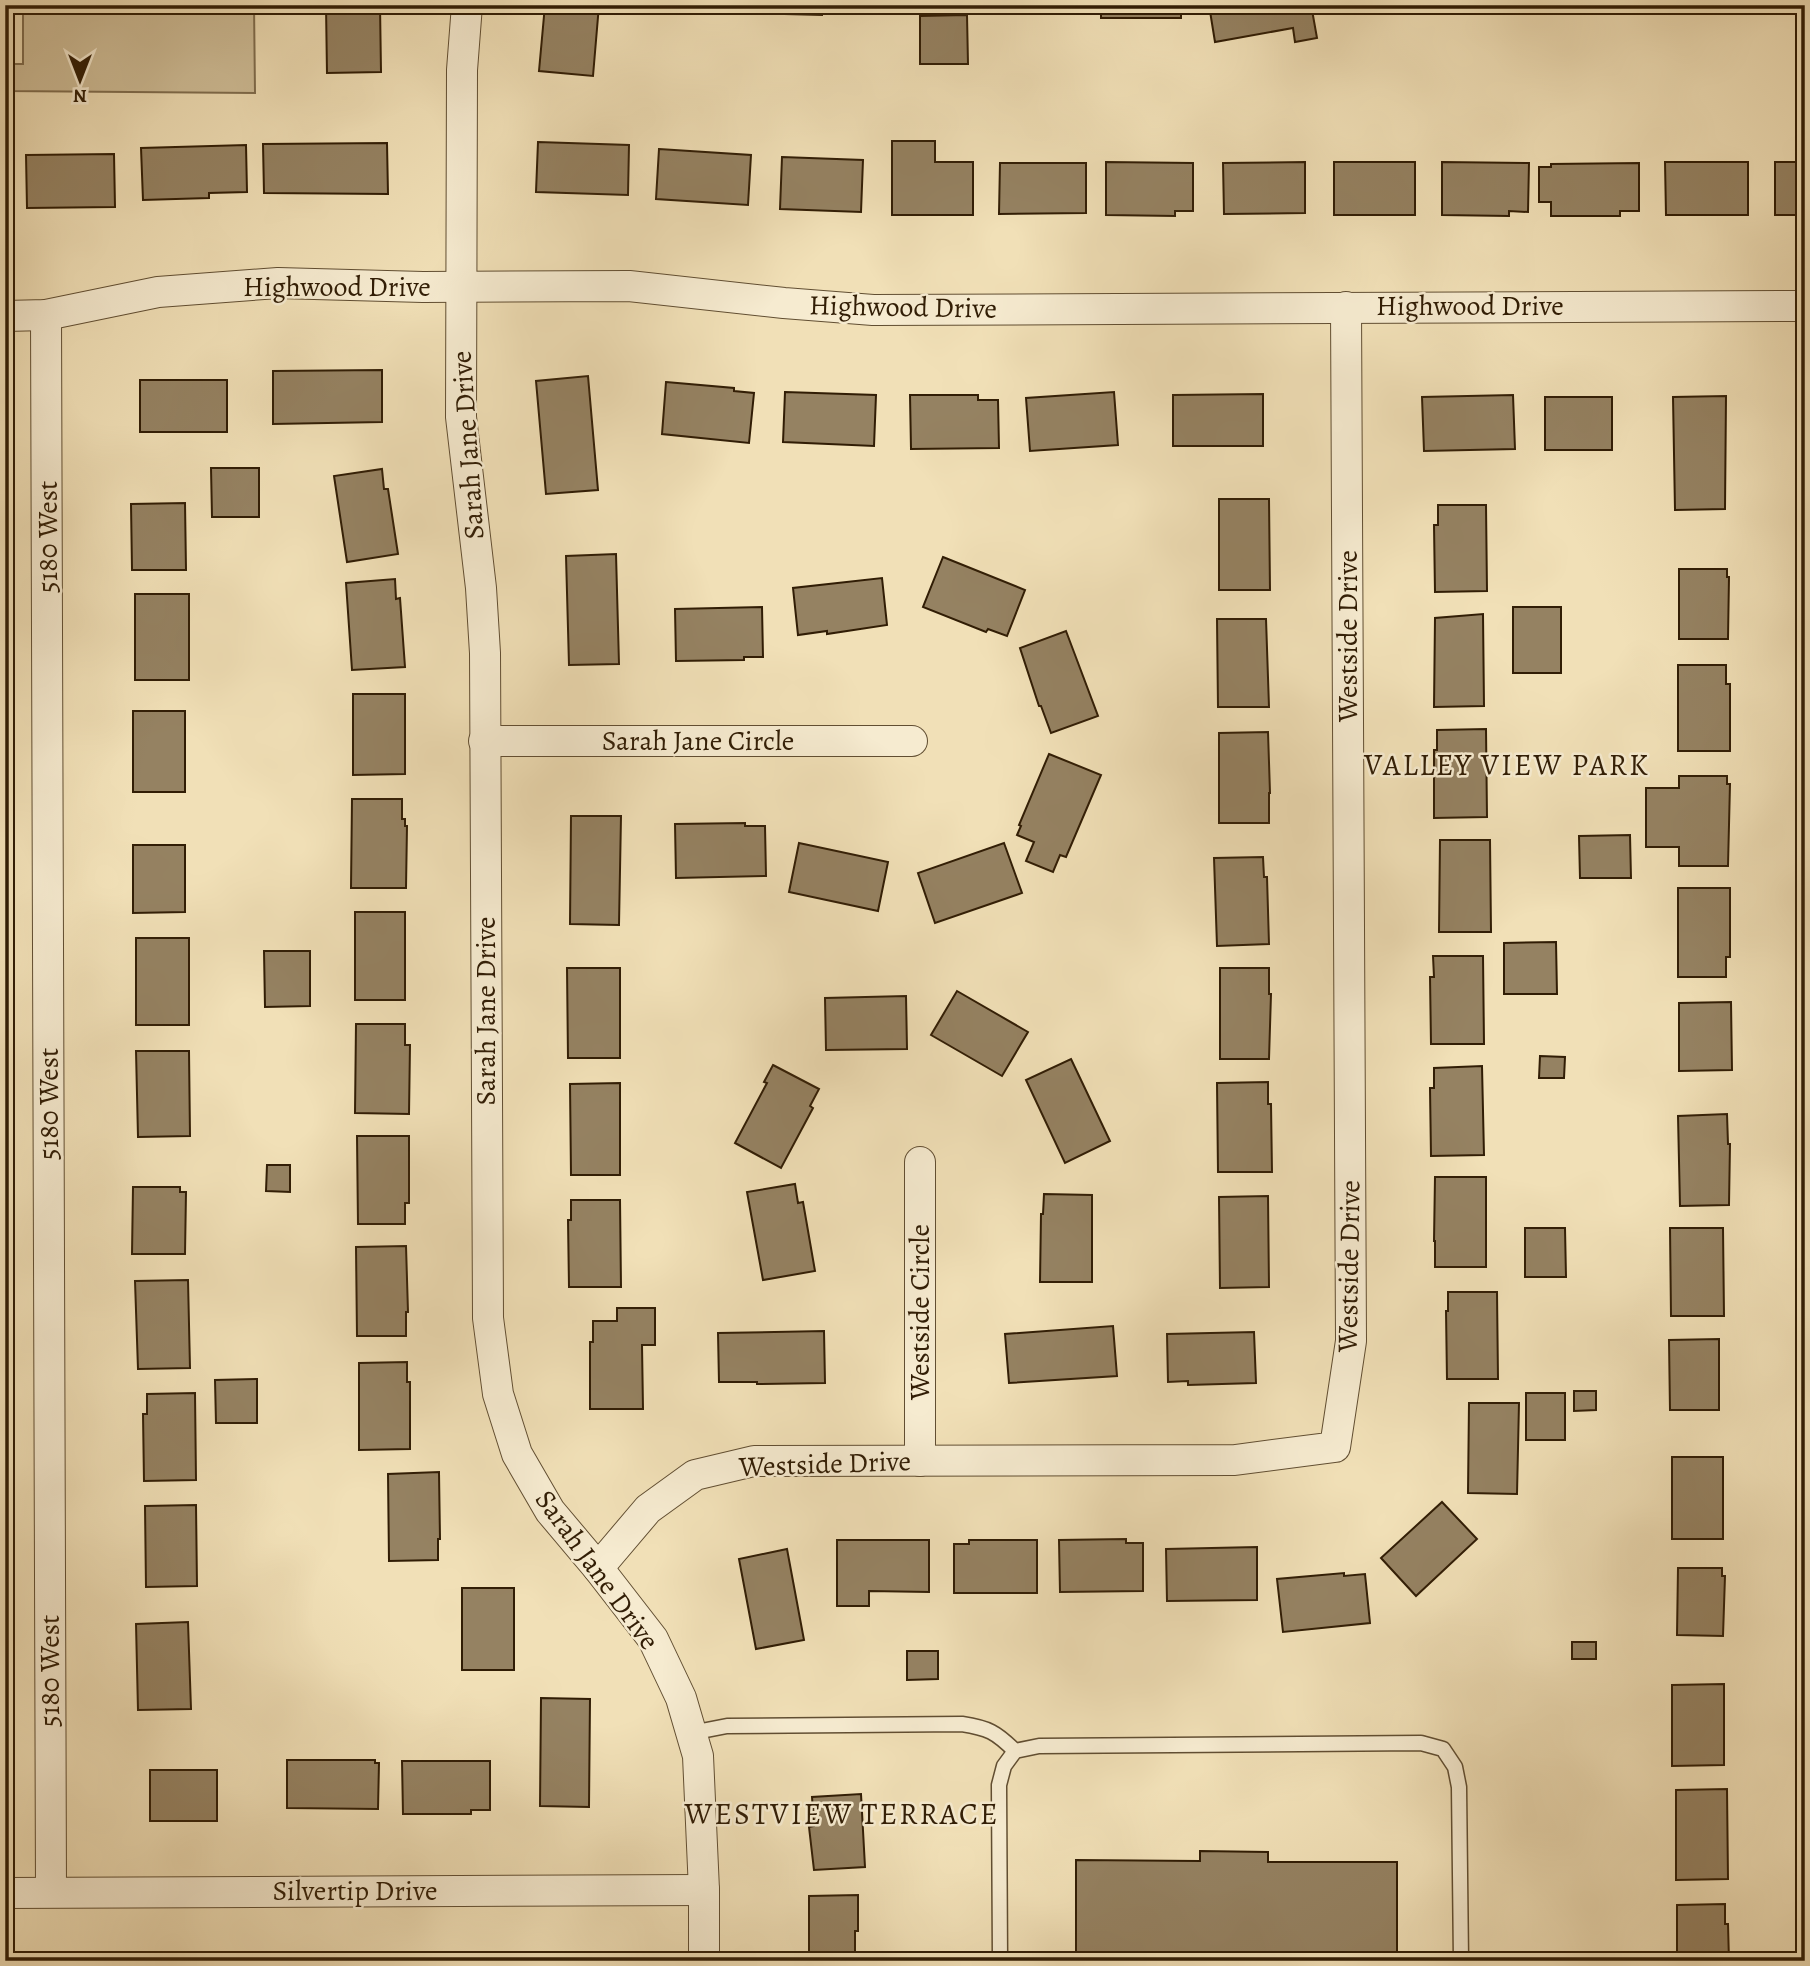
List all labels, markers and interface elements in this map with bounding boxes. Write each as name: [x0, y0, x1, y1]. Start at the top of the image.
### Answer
north arrow: [46, 46, 116, 116]
text: N: [73, 83, 87, 109]
street label: Highwood Drive: [243, 268, 431, 306]
street label: Highwood Drive: [809, 286, 997, 328]
street label: Highwood Drive: [1376, 287, 1564, 325]
street label: Sarah Jane Drive: [442, 349, 494, 541]
street label: 5180 West: [29, 481, 67, 593]
street label: Westside Drive: [1329, 550, 1367, 723]
street label: Sarah Jane Circle: [602, 722, 794, 760]
district label: VALLEY VIEW PARK: [1363, 745, 1650, 785]
street label: Sarah Jane Drive: [467, 917, 505, 1105]
street label: 5180 West: [30, 1048, 68, 1160]
street label: Westside Drive: [1328, 1180, 1369, 1353]
street label: Westside Circle: [901, 1224, 939, 1401]
street label: Westside Drive: [737, 1442, 912, 1486]
street label: Sarah Jane Drive: [526, 1482, 668, 1658]
street label: 5180 West: [31, 1615, 69, 1727]
district label: WESTVIEW TERRACE: [683, 1794, 1000, 1834]
street label: Silvertip Drive: [273, 1872, 437, 1910]

